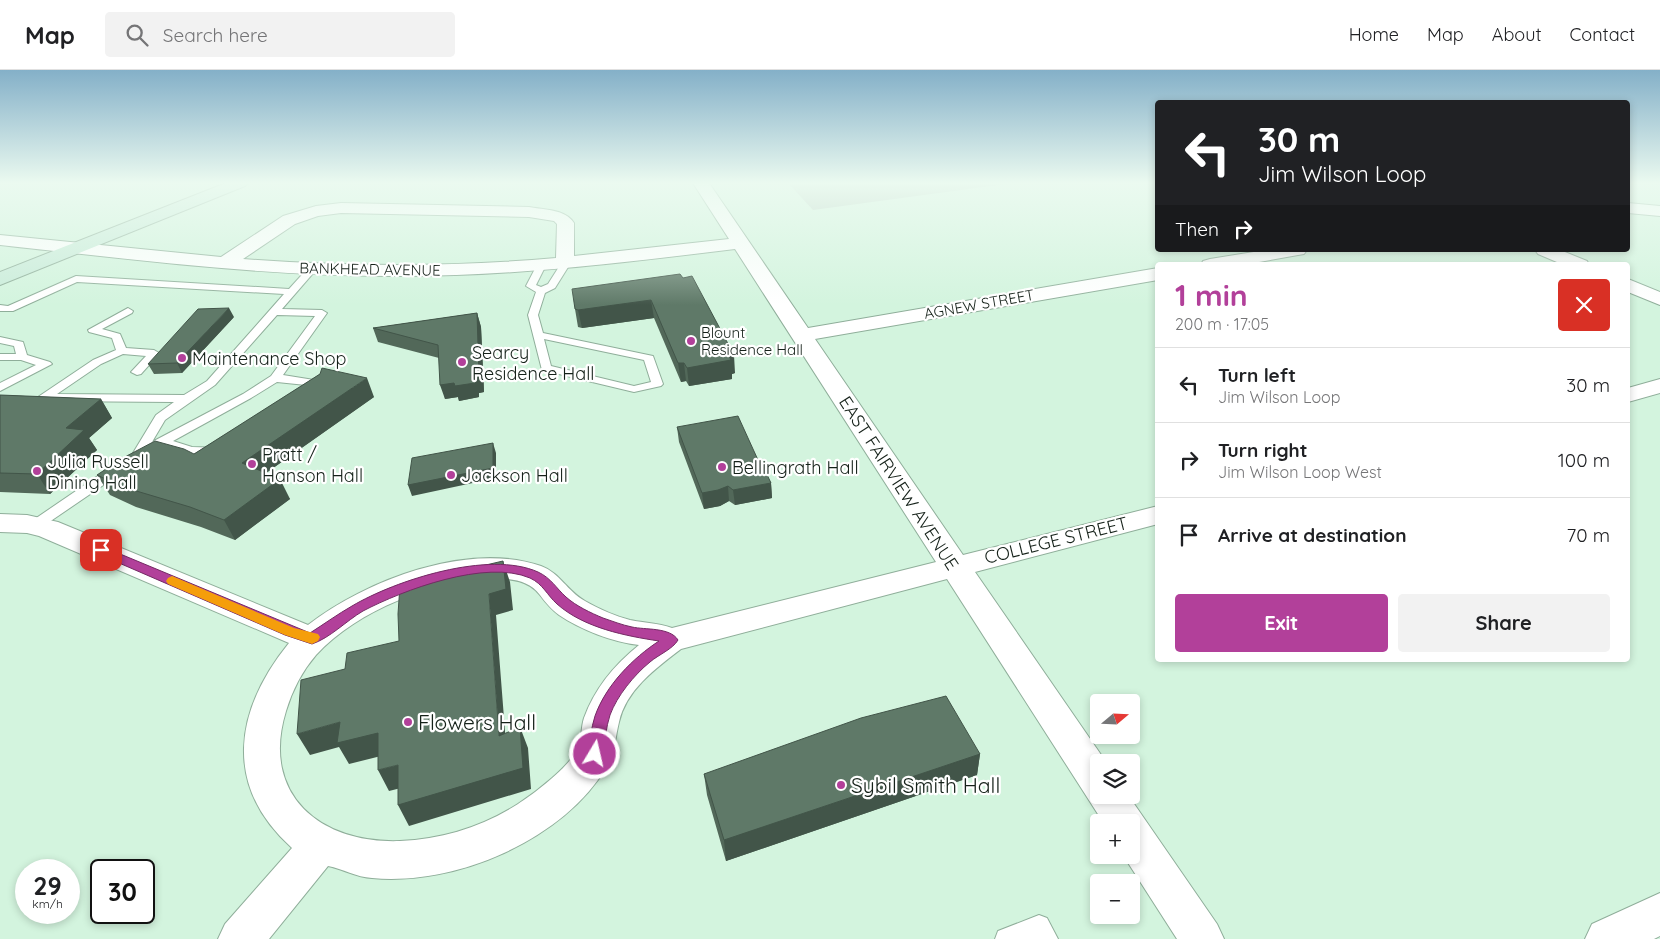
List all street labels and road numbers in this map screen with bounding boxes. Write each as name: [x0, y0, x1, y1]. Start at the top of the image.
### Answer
street label: BANKHEAD AVENUE: [299, 258, 441, 280]
street label: AGNEW STREET: [922, 285, 1036, 323]
street label: EAST FAIRVIEW AVENUE: [834, 392, 964, 574]
street label: COLLEGE STREET: [982, 511, 1130, 569]

